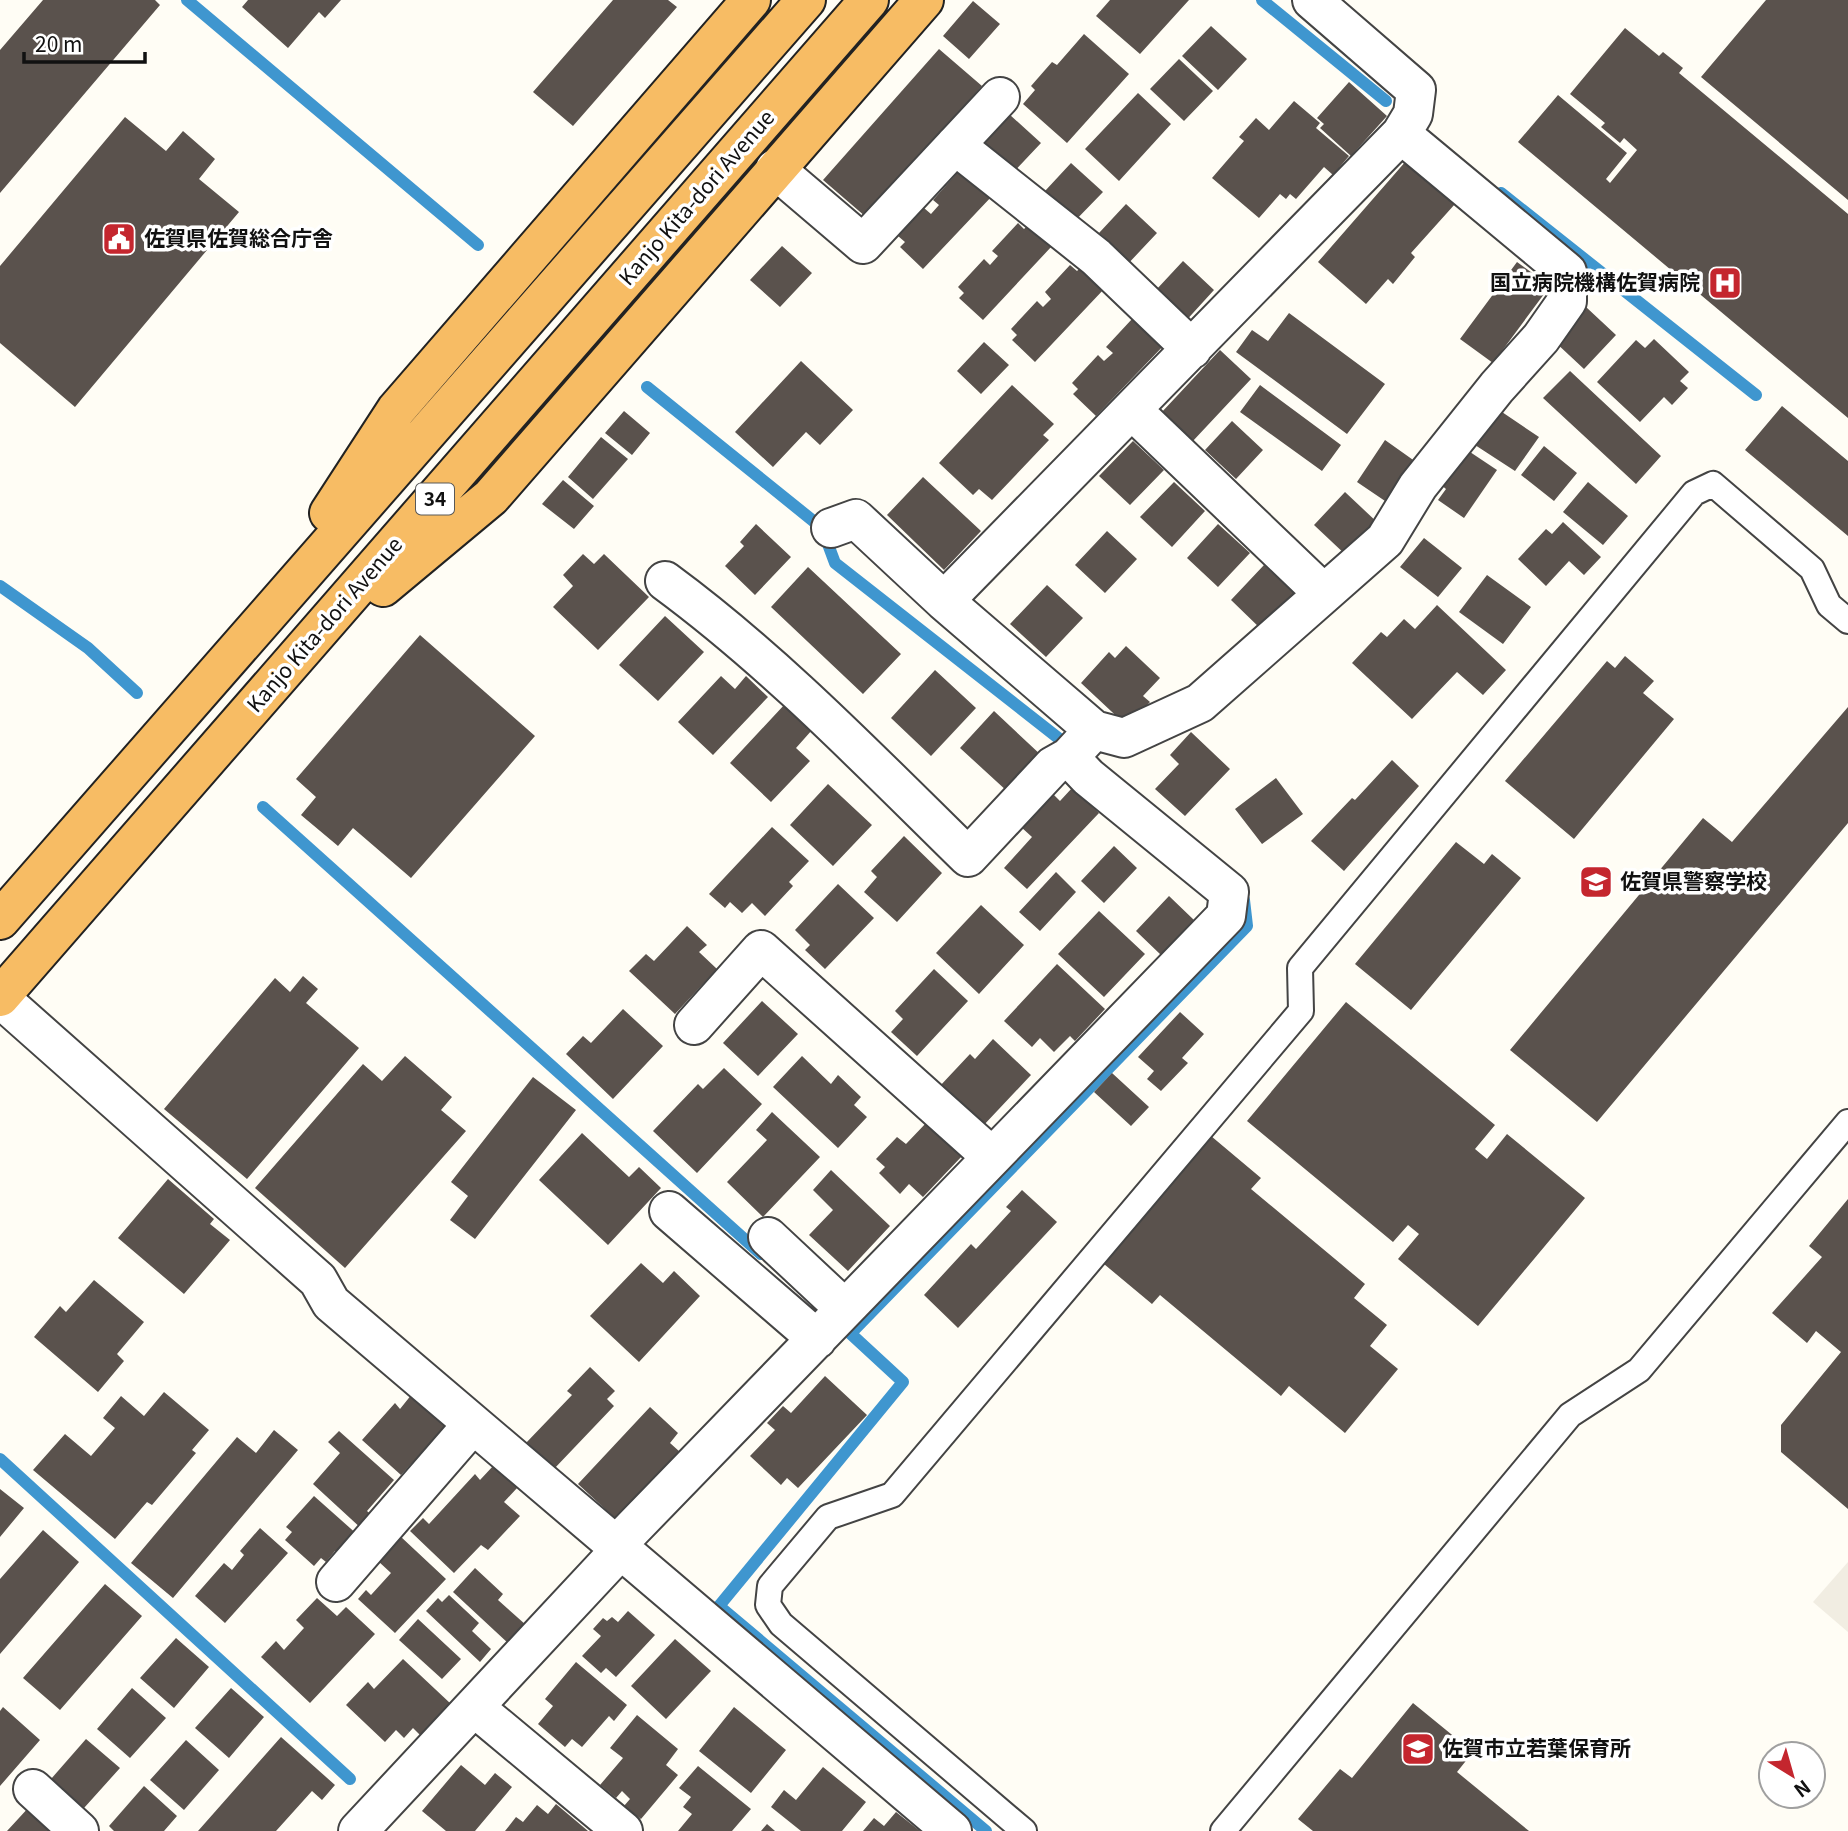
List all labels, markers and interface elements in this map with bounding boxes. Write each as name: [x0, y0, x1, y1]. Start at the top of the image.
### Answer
scale bar: [24, 21, 145, 65]
text: 20 m: [35, 28, 82, 58]
street label: Kanjo Kita-dori Avenue: [611, 102, 780, 291]
public building icon: 佐賀県佐賀総合庁舎: [100, 220, 138, 258]
place label: 佐賀県佐賀総合庁舎: [144, 222, 333, 252]
hospital icon: 国立病院機構佐賀病院: [1706, 264, 1744, 302]
place label: 国立病院機構佐賀病院: [1490, 266, 1700, 296]
road number: 34: [416, 484, 454, 514]
street label: Kanjo Kita-dori Avenue: [239, 529, 408, 718]
school or university icon: 佐賀県警察学校: [1577, 863, 1615, 901]
place label: 佐賀県警察学校: [1620, 865, 1767, 895]
school or university icon: 佐賀市立若葉保育所: [1399, 1730, 1437, 1768]
place label: 佐賀市立若葉保育所: [1442, 1732, 1631, 1762]
north arrow: [1757, 1740, 1827, 1810]
text: N: [1789, 1775, 1817, 1805]

